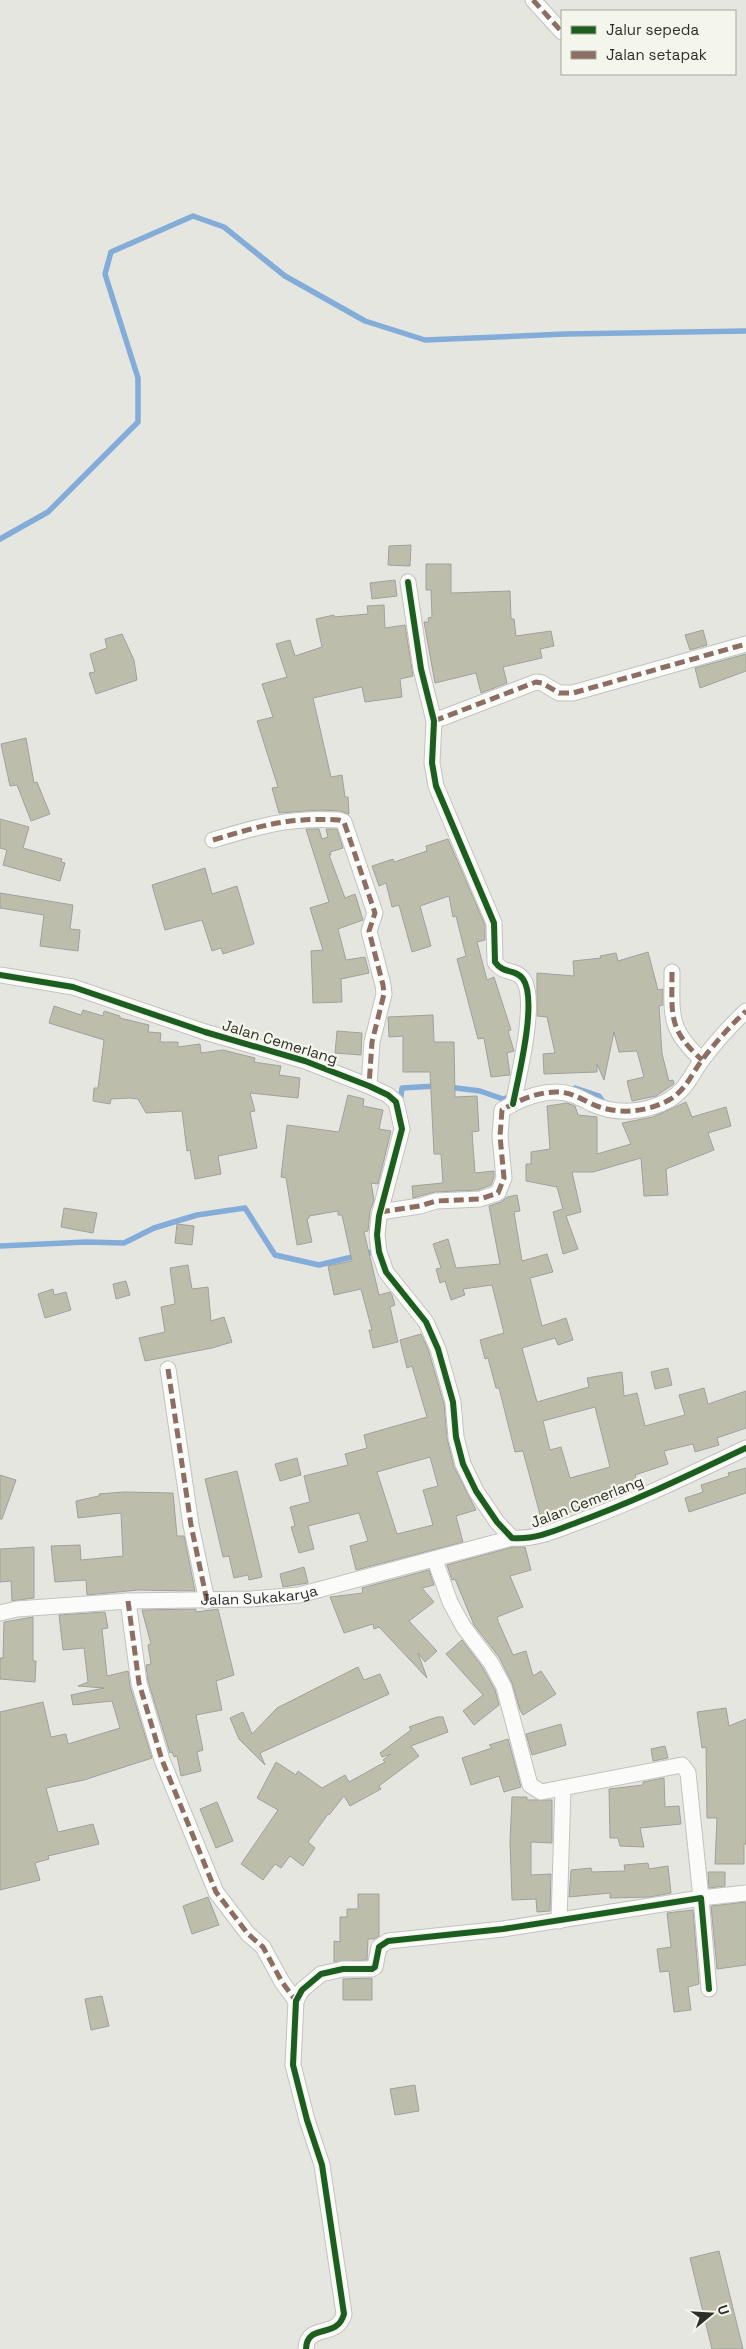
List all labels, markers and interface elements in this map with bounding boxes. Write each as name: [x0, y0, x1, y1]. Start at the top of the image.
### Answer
legend: [561, 10, 736, 75]
text: Jalur sepeda: [606, 20, 700, 39]
text: Jalan setapak: [606, 45, 707, 64]
street label: Jalan Cemerlang: [220, 1015, 340, 1068]
street label: Jalan Cemerlang: [528, 1471, 646, 1532]
street label: Jalan Sukakarya: [200, 1580, 320, 1609]
north arrow: [686, 2289, 736, 2339]
text: U: [713, 2303, 733, 2317]

